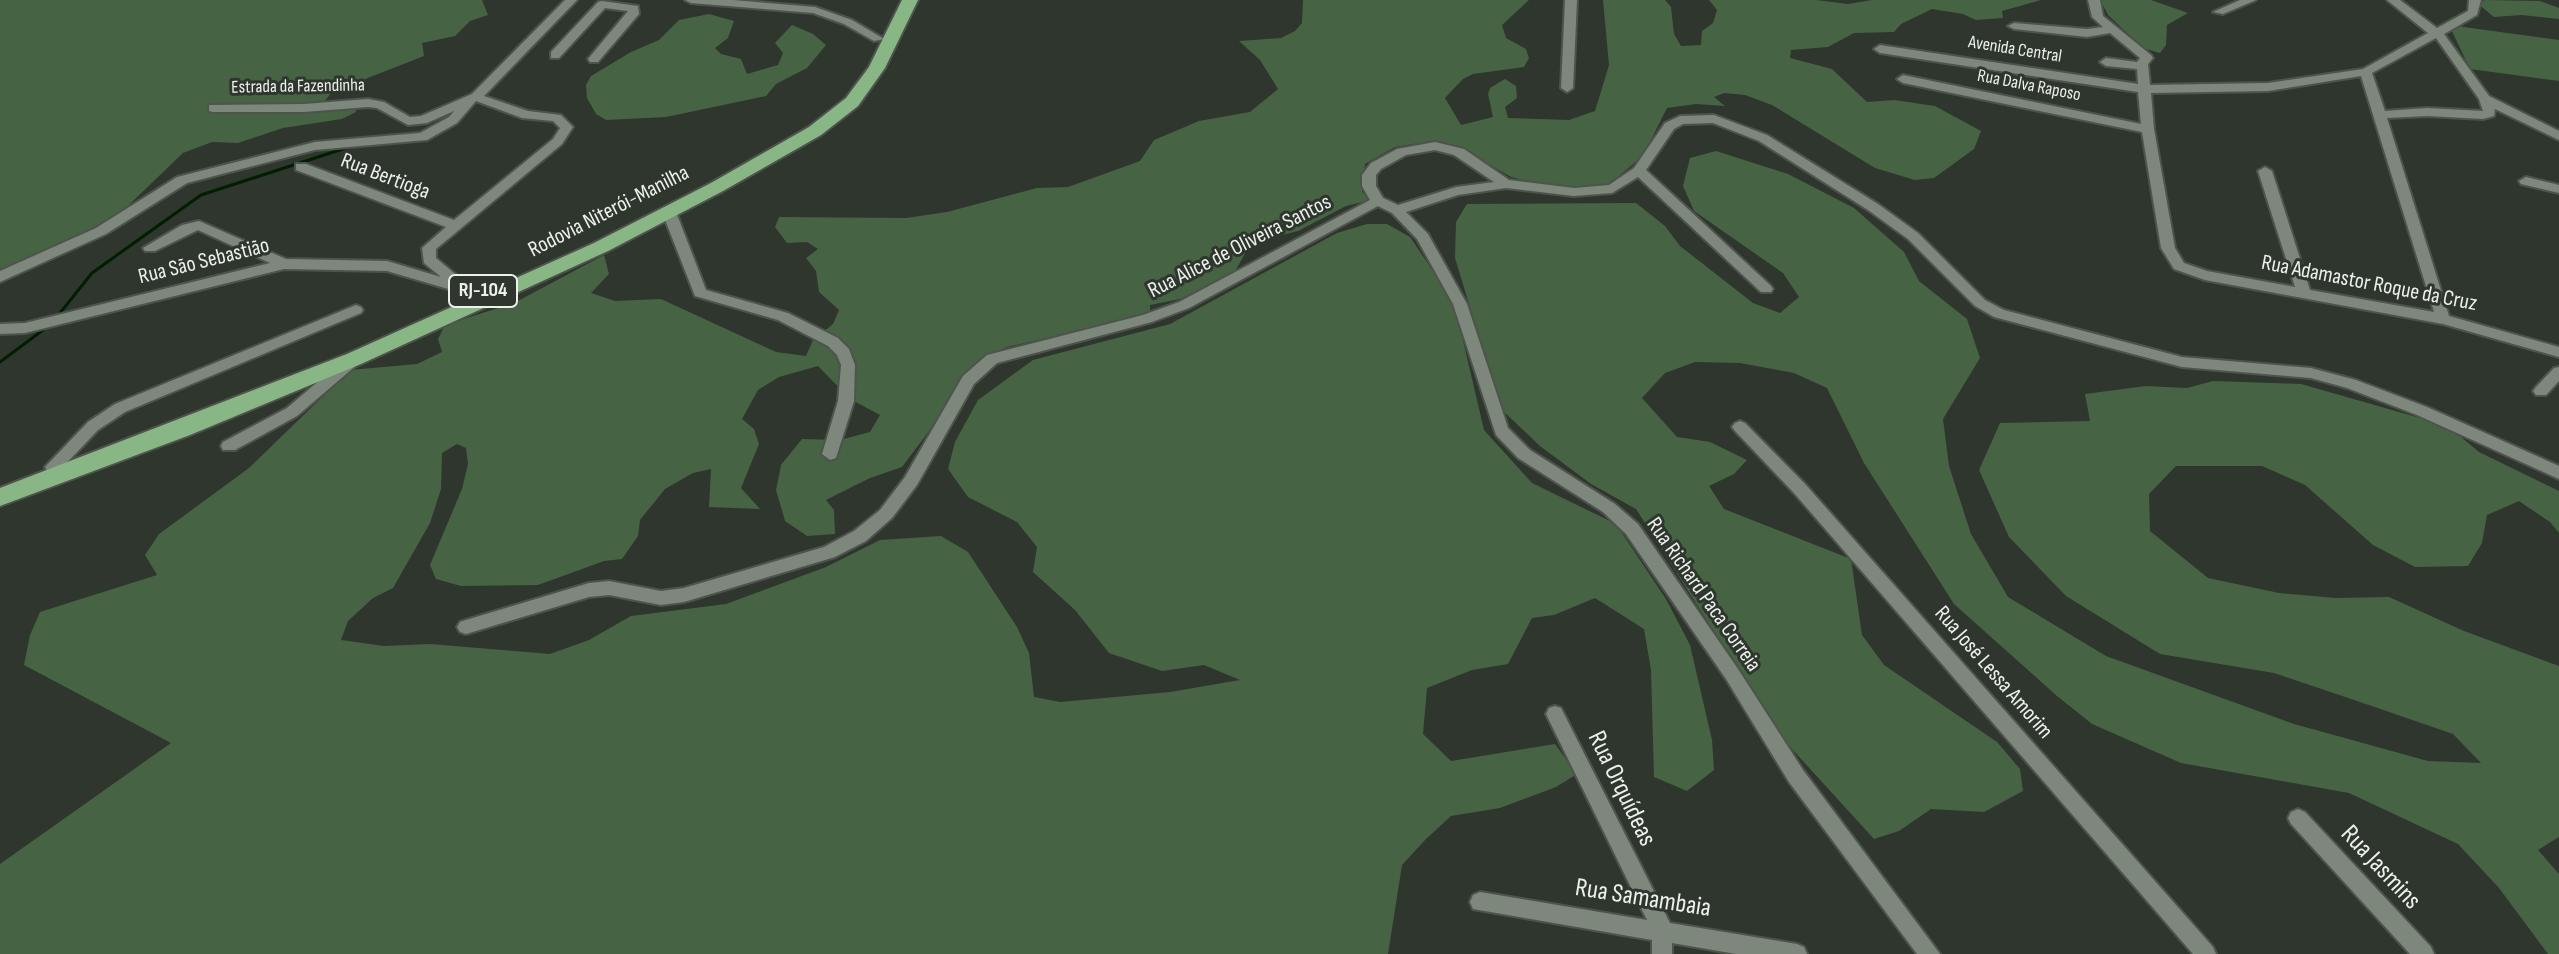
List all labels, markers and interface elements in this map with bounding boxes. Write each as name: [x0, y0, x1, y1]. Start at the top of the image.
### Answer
street label: Avenida Central: [1967, 32, 2063, 68]
street label: Rua Dalva Raposo: [1975, 65, 2083, 107]
street label: Estrada da Fazendinha: [231, 75, 365, 99]
street label: Rua Bertioga: [337, 148, 433, 206]
street label: Rodovia Niterói-Manilha: [524, 160, 694, 264]
street label: Rua Alice de Oliveira Santos: [1144, 189, 1336, 305]
street label: Rua São Sebastião: [136, 233, 272, 291]
street label: Rua Adamastor Roque da Cruz: [2259, 250, 2479, 318]
road number: RJ-104: [449, 275, 517, 307]
street label: Rua Richard Paca Correia: [1640, 513, 1766, 677]
street label: Rua José Lessa Amorim: [1928, 601, 2058, 745]
street label: Rua Orquídeas: [1580, 726, 1662, 852]
street label: Rua Jasmins: [2333, 819, 2427, 917]
street label: Rua Samambaia: [1573, 873, 1713, 925]

